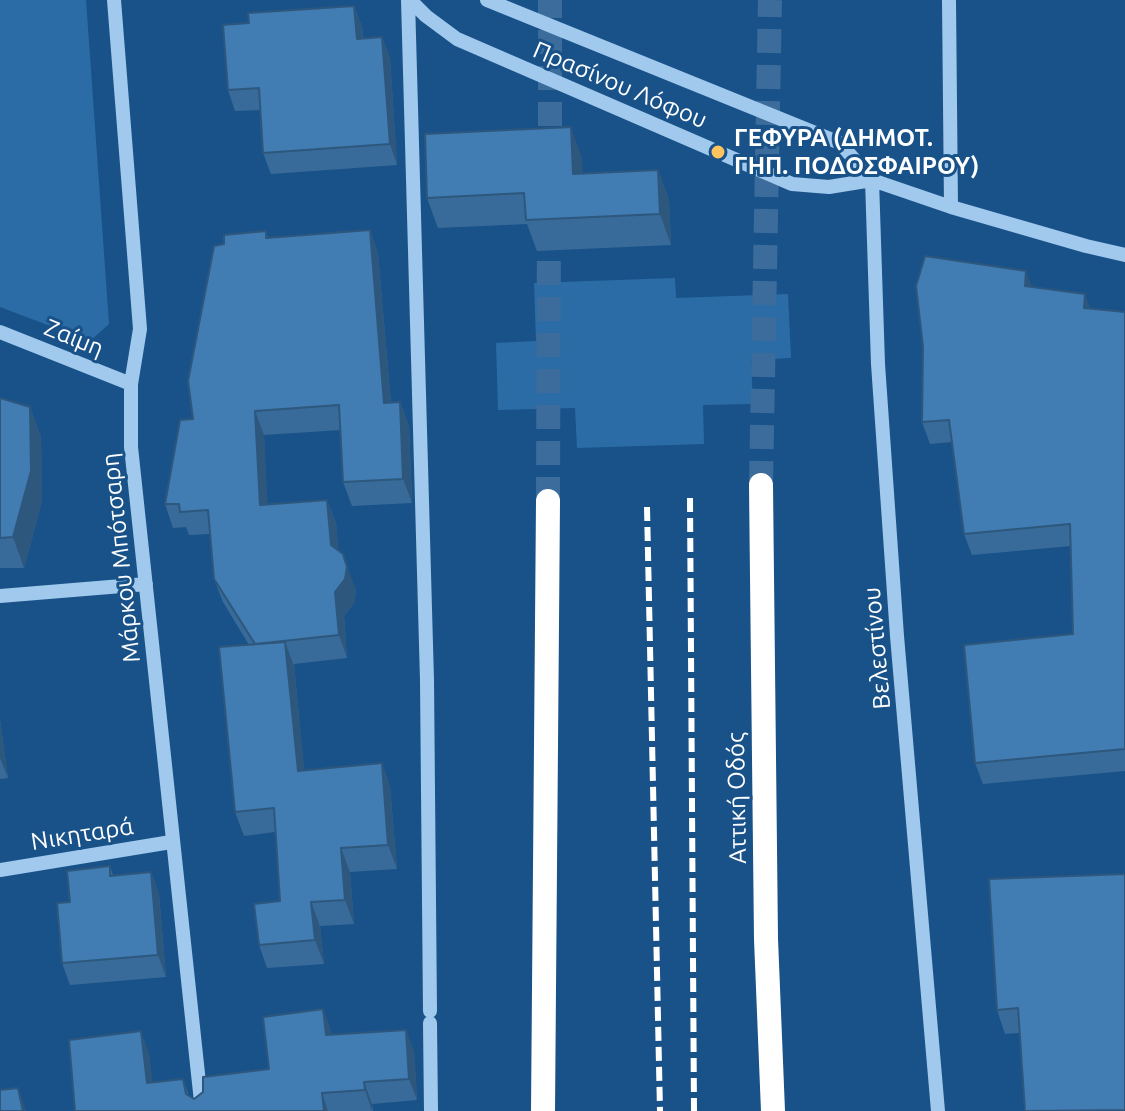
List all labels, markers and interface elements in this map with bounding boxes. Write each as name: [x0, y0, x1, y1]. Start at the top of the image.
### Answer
street label: Πρασίνου Λόφου: [529, 35, 711, 135]
place label: ΓΕΦΥΡΑ (ΔΗΜΟΤ. ΓΗΠ. ΠΟΔΟΣΦΑΙΡΟΥ): [734, 124, 979, 180]
marker: ΓΕΦΥΡΑ (ΔΗΜΟΤ. ΓΗΠ. ΠΟΔΟΣΦΑΙΡΟΥ): [709, 143, 727, 161]
street label: Ζαίμη: [40, 313, 108, 363]
street label: Μάρκου Μπότσαρη: [96, 452, 146, 664]
street label: Βελεστίνου: [857, 586, 897, 710]
street label: Αττική Οδός: [721, 732, 753, 864]
street label: Νικηταρά: [29, 812, 135, 856]

